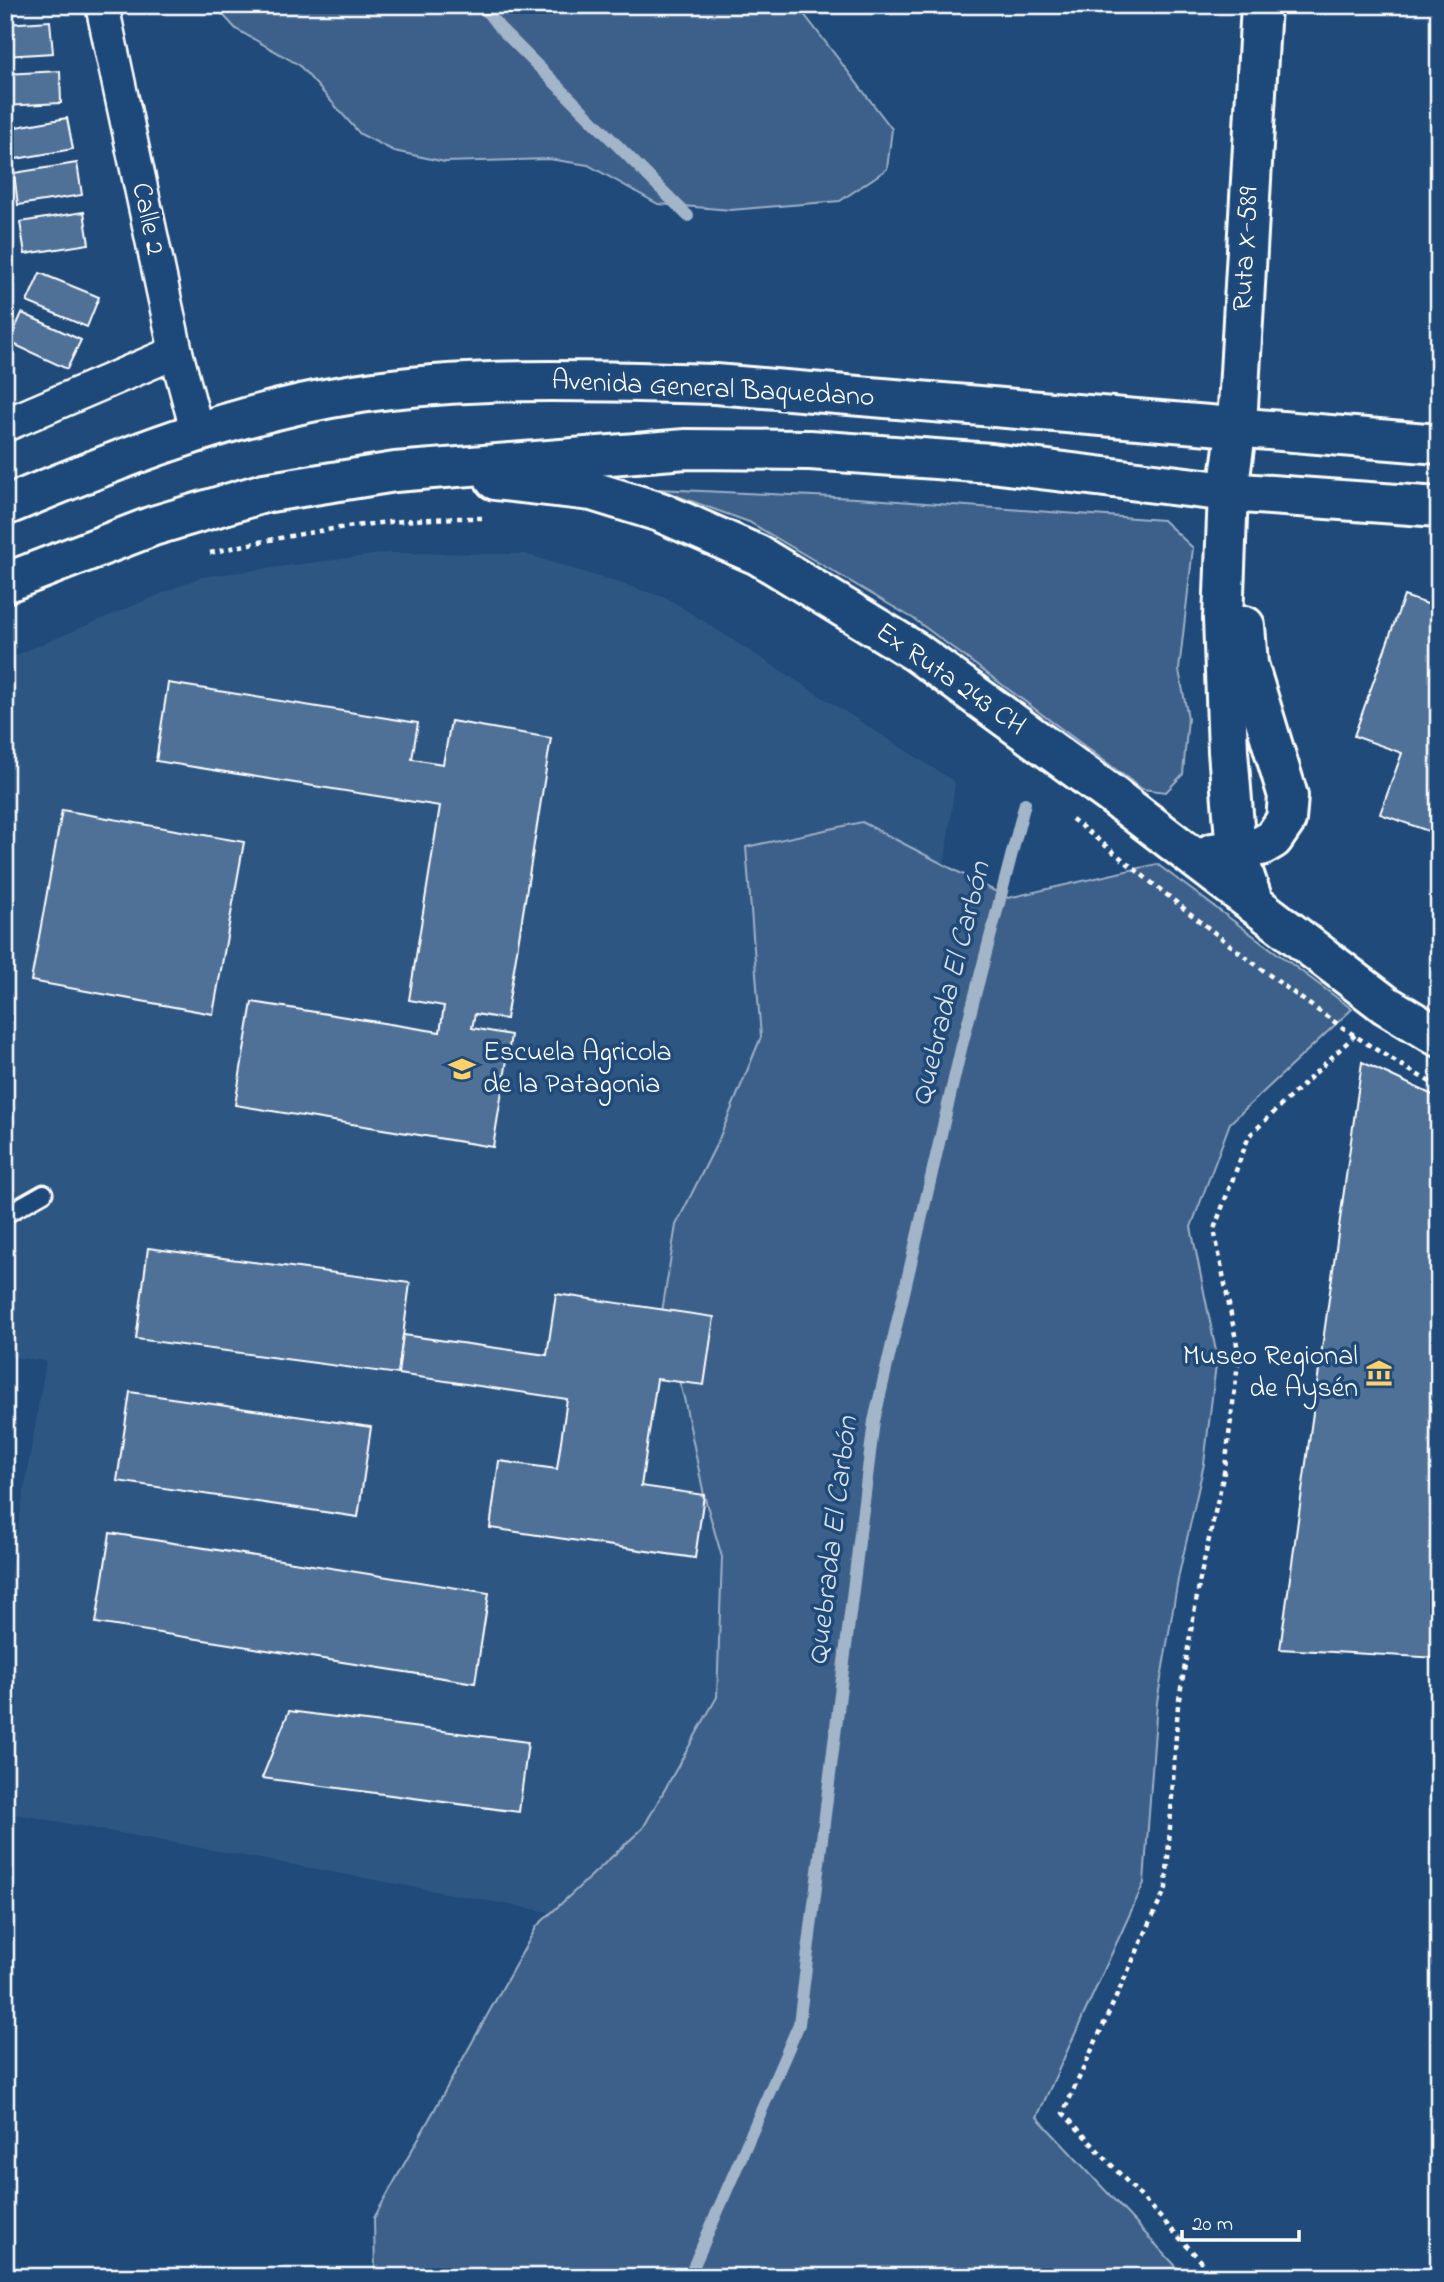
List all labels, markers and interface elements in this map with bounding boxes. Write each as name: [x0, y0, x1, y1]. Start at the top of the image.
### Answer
street label: Calle 2: [119, 179, 175, 259]
street label: Ruta X-589: [1223, 185, 1271, 312]
street label: Avenida General Baquedano: [550, 361, 876, 419]
street label: Ex Ruta 243 CH: [867, 613, 1033, 747]
water label: Quebrada El Carbón: [900, 856, 1004, 1111]
place label: Escuela Agricola de la Patagonia: [483, 1033, 672, 1106]
school or university icon: Escuela Agricola de la Patagonia: [447, 1054, 477, 1084]
place label: Museo Regional de Aysén: [1183, 1337, 1358, 1410]
museum icon: Museo Regional de Aysén: [1364, 1358, 1394, 1388]
water label: Quebrada El Carbón: [797, 1413, 871, 1668]
scale bar: [1182, 2198, 1299, 2242]
text: 20 m: [1192, 2210, 1233, 2240]

